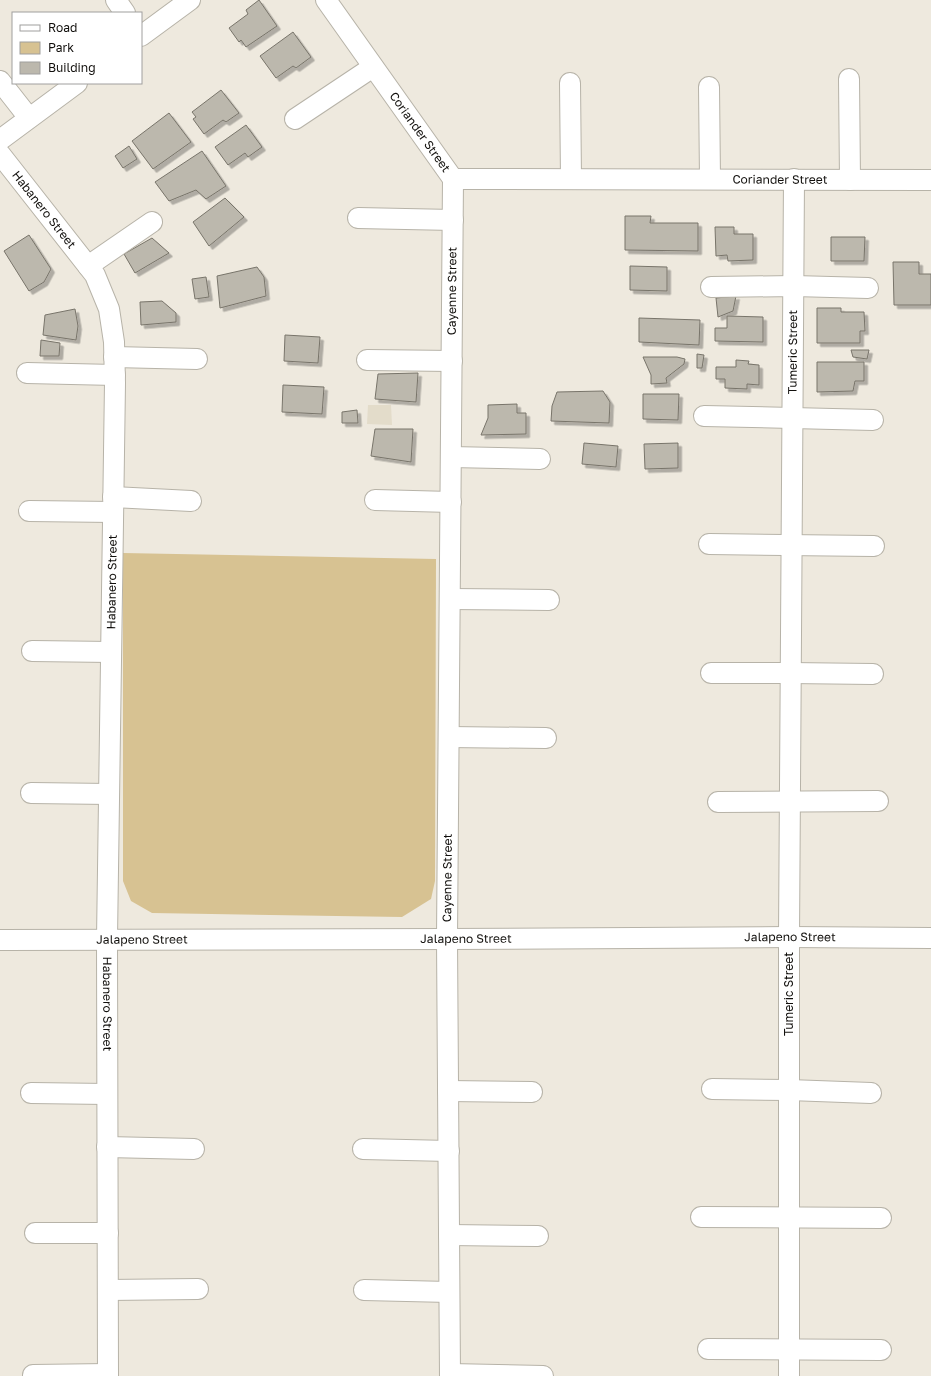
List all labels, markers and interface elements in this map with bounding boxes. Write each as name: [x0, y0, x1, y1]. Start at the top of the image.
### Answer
legend: [12, 12, 142, 84]
text: Road: [48, 20, 77, 35]
text: Park: [48, 40, 74, 55]
text: Building: [48, 60, 96, 75]
street label: Coriander Street: [387, 89, 454, 175]
street label: Habanero Street: [9, 168, 80, 252]
street label: Coriander Street: [732, 172, 828, 187]
street label: Cayenne Street: [444, 247, 459, 335]
street label: Tumeric Street: [785, 310, 800, 394]
street label: Habanero Street: [103, 534, 120, 629]
street label: Cayenne Street: [439, 834, 455, 922]
street label: Jalapeno Street: [744, 929, 836, 944]
street label: Jalapeno Street: [420, 931, 512, 946]
street label: Jalapeno Street: [96, 932, 188, 947]
street label: Tumeric Street: [781, 952, 796, 1036]
street label: Habanero Street: [100, 957, 115, 1052]

